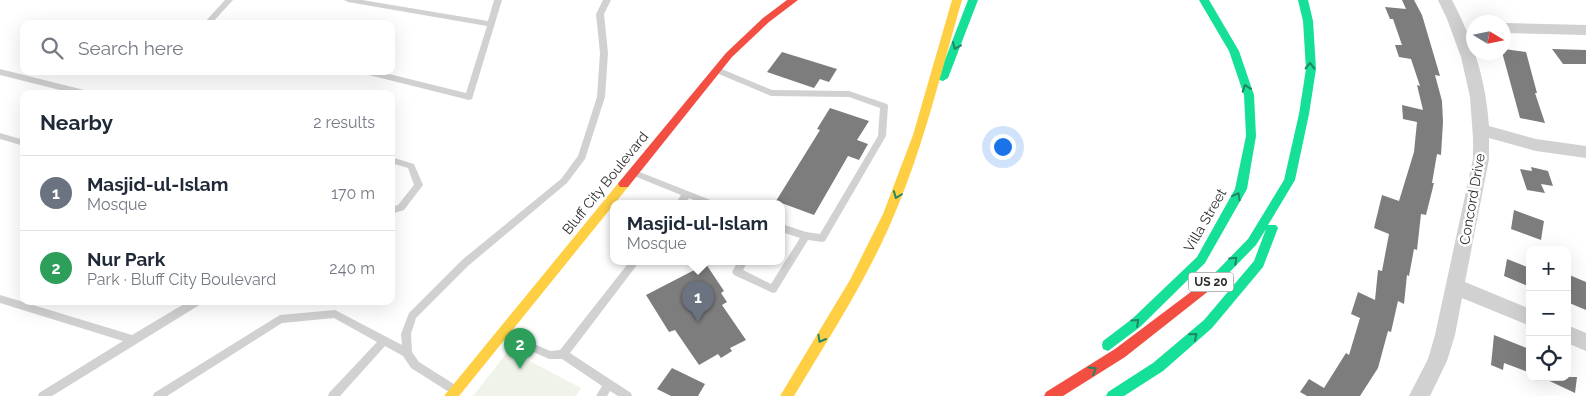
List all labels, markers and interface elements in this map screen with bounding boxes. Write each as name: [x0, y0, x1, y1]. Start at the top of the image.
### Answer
north arrow: [1466, 15, 1511, 60]
search box: [20, 20, 395, 75]
icon: search: [38, 34, 66, 62]
text: Search here: [78, 37, 184, 59]
one-way arrow: [952, 41, 962, 49]
one-way arrow: [1305, 62, 1315, 70]
one-way arrow: [1242, 84, 1252, 92]
text: Nearby: [40, 110, 113, 135]
text: 2 results: [313, 113, 375, 132]
street label: Bluff City Boulevard: [559, 129, 651, 237]
your location: [990, 134, 1016, 160]
street label: Concord Drive: [1456, 152, 1488, 246]
text: Masjid-ul-Islam: [87, 173, 228, 195]
text: 1: [52, 184, 60, 203]
text: 170 m: [331, 184, 375, 203]
street label: Villa Street: [1181, 185, 1230, 254]
one-way arrow: [892, 190, 903, 199]
one-way arrow: [1230, 193, 1240, 202]
text: Mosque: [87, 195, 147, 214]
popup: [610, 200, 785, 265]
text: Masjid-ul-Islam: [627, 212, 768, 234]
text: Mosque: [627, 234, 687, 253]
map controls: [1526, 246, 1571, 381]
button: +: [1526, 246, 1571, 291]
text: Nur Park: [87, 248, 165, 270]
one-way arrow: [1229, 257, 1238, 266]
text: 2: [51, 259, 61, 278]
text: 240 m: [329, 259, 375, 278]
text: Park · Bluff City Boulevard: [87, 270, 276, 289]
road number: US 20: [1188, 272, 1234, 292]
pin: 1: [682, 281, 714, 322]
button: −: [1526, 291, 1571, 336]
one-way arrow: [1131, 319, 1140, 328]
pin: 2: [504, 328, 536, 369]
one-way arrow: [1189, 332, 1198, 341]
one-way arrow: [817, 333, 827, 342]
button: locate: [1526, 336, 1571, 381]
one-way arrow: [1087, 367, 1096, 377]

